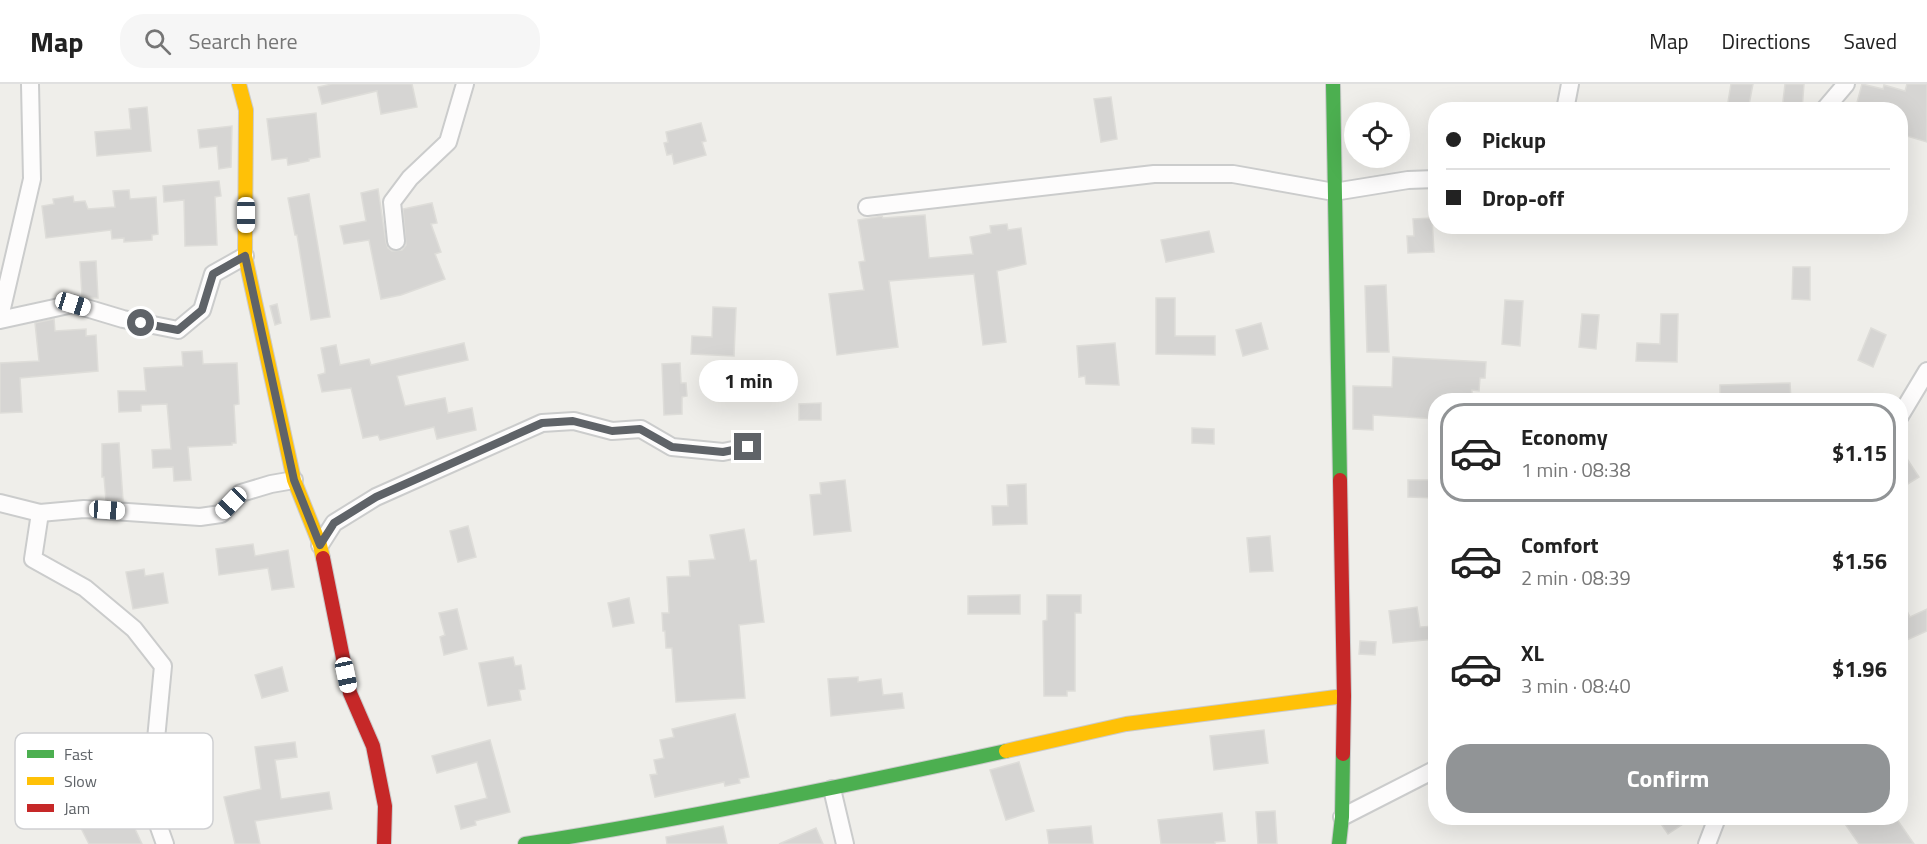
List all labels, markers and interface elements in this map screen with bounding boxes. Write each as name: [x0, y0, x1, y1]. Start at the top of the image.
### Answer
search box: [120, 14, 540, 68]
text: Map: [30, 20, 84, 63]
text: Search here: [189, 24, 298, 58]
icon: search: [141, 25, 174, 58]
text: Map: [1649, 25, 1689, 57]
text: Directions: [1722, 25, 1811, 57]
text: Saved: [1844, 25, 1897, 57]
map controls: [1344, 102, 1410, 168]
button: locate: [1344, 102, 1410, 168]
text: Pickup: [1482, 123, 1546, 157]
text: Drop-off: [1482, 181, 1564, 215]
car: [237, 197, 255, 233]
car: [53, 290, 93, 318]
route start: [127, 309, 154, 336]
callout: 1 min: [698, 360, 798, 402]
text: 1 min: [724, 365, 773, 396]
text: Economy: [1521, 420, 1608, 454]
icon: car: [1449, 426, 1503, 480]
route end: [734, 433, 761, 460]
text: $1.15: [1832, 436, 1887, 470]
text: 1 min · 08:38: [1521, 454, 1631, 485]
car: [212, 484, 250, 522]
car: [88, 500, 126, 520]
text: Comfort: [1521, 528, 1599, 562]
icon: car: [1449, 534, 1503, 588]
text: $1.56: [1832, 544, 1887, 578]
text: 2 min · 08:39: [1521, 562, 1631, 593]
text: XL: [1521, 636, 1544, 670]
icon: car: [1449, 642, 1503, 696]
text: $1.96: [1832, 652, 1887, 686]
car: [333, 656, 359, 694]
text: 3 min · 08:40: [1521, 670, 1631, 701]
legend: [15, 733, 213, 829]
text: Fast: [64, 742, 93, 766]
button: Confirm: [1446, 744, 1890, 813]
text: Slow: [64, 769, 97, 793]
text: Jam: [64, 796, 90, 820]

